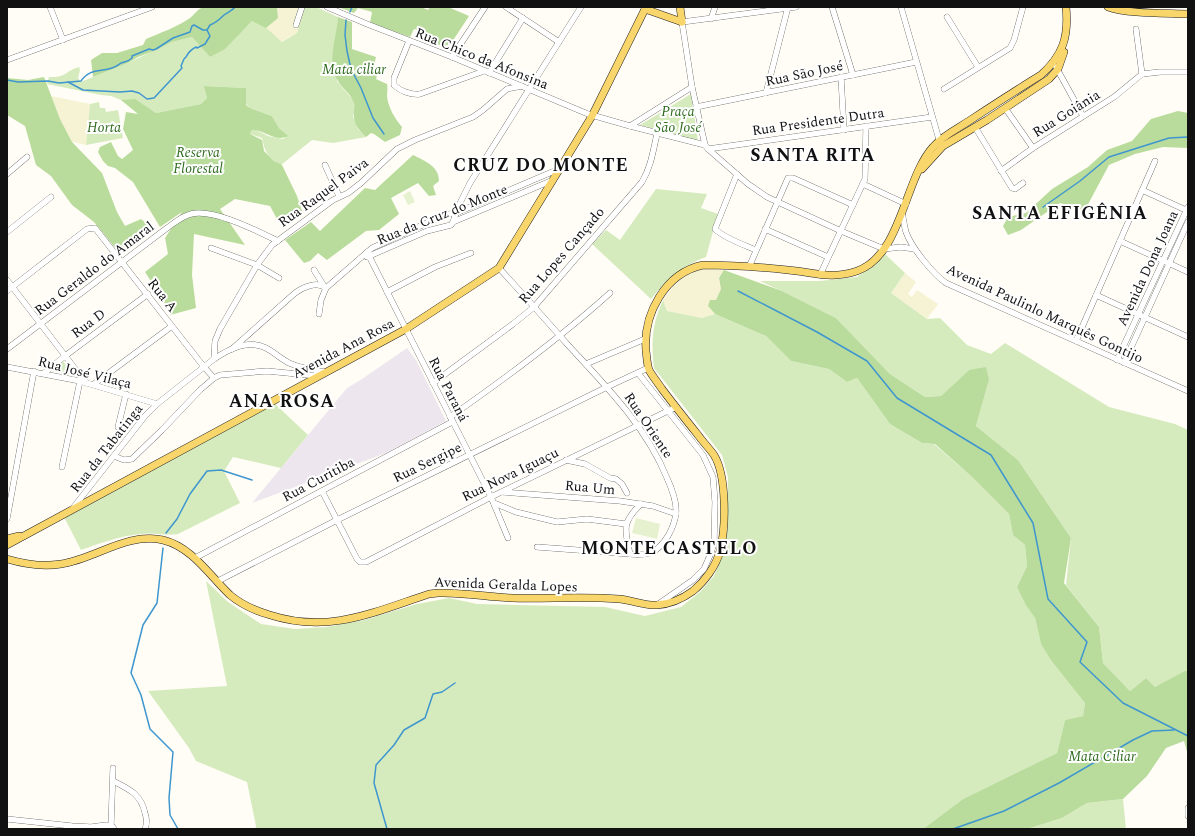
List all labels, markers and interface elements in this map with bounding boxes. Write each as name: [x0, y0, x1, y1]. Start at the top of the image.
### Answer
street label: Rua Chico da Afonsina: [412, 22, 552, 95]
street label: Rua São José: [763, 55, 845, 92]
park label: Mata ciliar: [322, 59, 386, 80]
street label: Rua Goiânia: [1028, 84, 1104, 143]
park label: Praça São José: [655, 101, 703, 138]
street label: Rua Presidente Dutra: [751, 102, 886, 141]
park label: Horta: [87, 117, 121, 138]
park label: Reserva Florestal: [173, 142, 223, 179]
district label: SANTA RITA: [750, 142, 876, 169]
street label: Rua Raquel Paiva: [274, 152, 373, 232]
district label: CRUZ DO MONTE: [453, 152, 629, 179]
street label: Rua da Cruz do Monte: [374, 179, 511, 250]
district label: SANTA EFIGÊNIA: [972, 200, 1148, 227]
street label: Rua Lopes Cançado: [513, 202, 609, 308]
street label: Avenida Dona Joana: [1111, 207, 1184, 330]
street label: Rua Geraldo do Amaral: [30, 216, 159, 320]
street label: Avenida Paulinlo Marquês Gontijo: [943, 259, 1147, 368]
street label: Rua A: [143, 274, 183, 317]
street label: Rua D: [67, 303, 110, 343]
street label: Avenida Ana Rosa: [289, 313, 398, 384]
street label: Rua José Vilaça: [36, 351, 134, 394]
street label: Rua Paraná: [423, 353, 474, 426]
district label: ANA ROSA: [229, 388, 335, 415]
street label: Rua Oriente: [619, 388, 678, 463]
street label: Rua da Tabatinga: [65, 399, 148, 497]
street label: Rua Sergipe: [389, 437, 465, 488]
street label: Rua Nova Iguaçu: [458, 442, 562, 507]
street label: Rua Curitiba: [278, 451, 358, 507]
street label: Rua Um: [564, 475, 616, 500]
district label: MONTE CASTELO: [581, 535, 757, 562]
street label: Avenida Geralda Lopes: [434, 572, 578, 597]
park label: Mata Ciliar: [1068, 746, 1136, 767]

